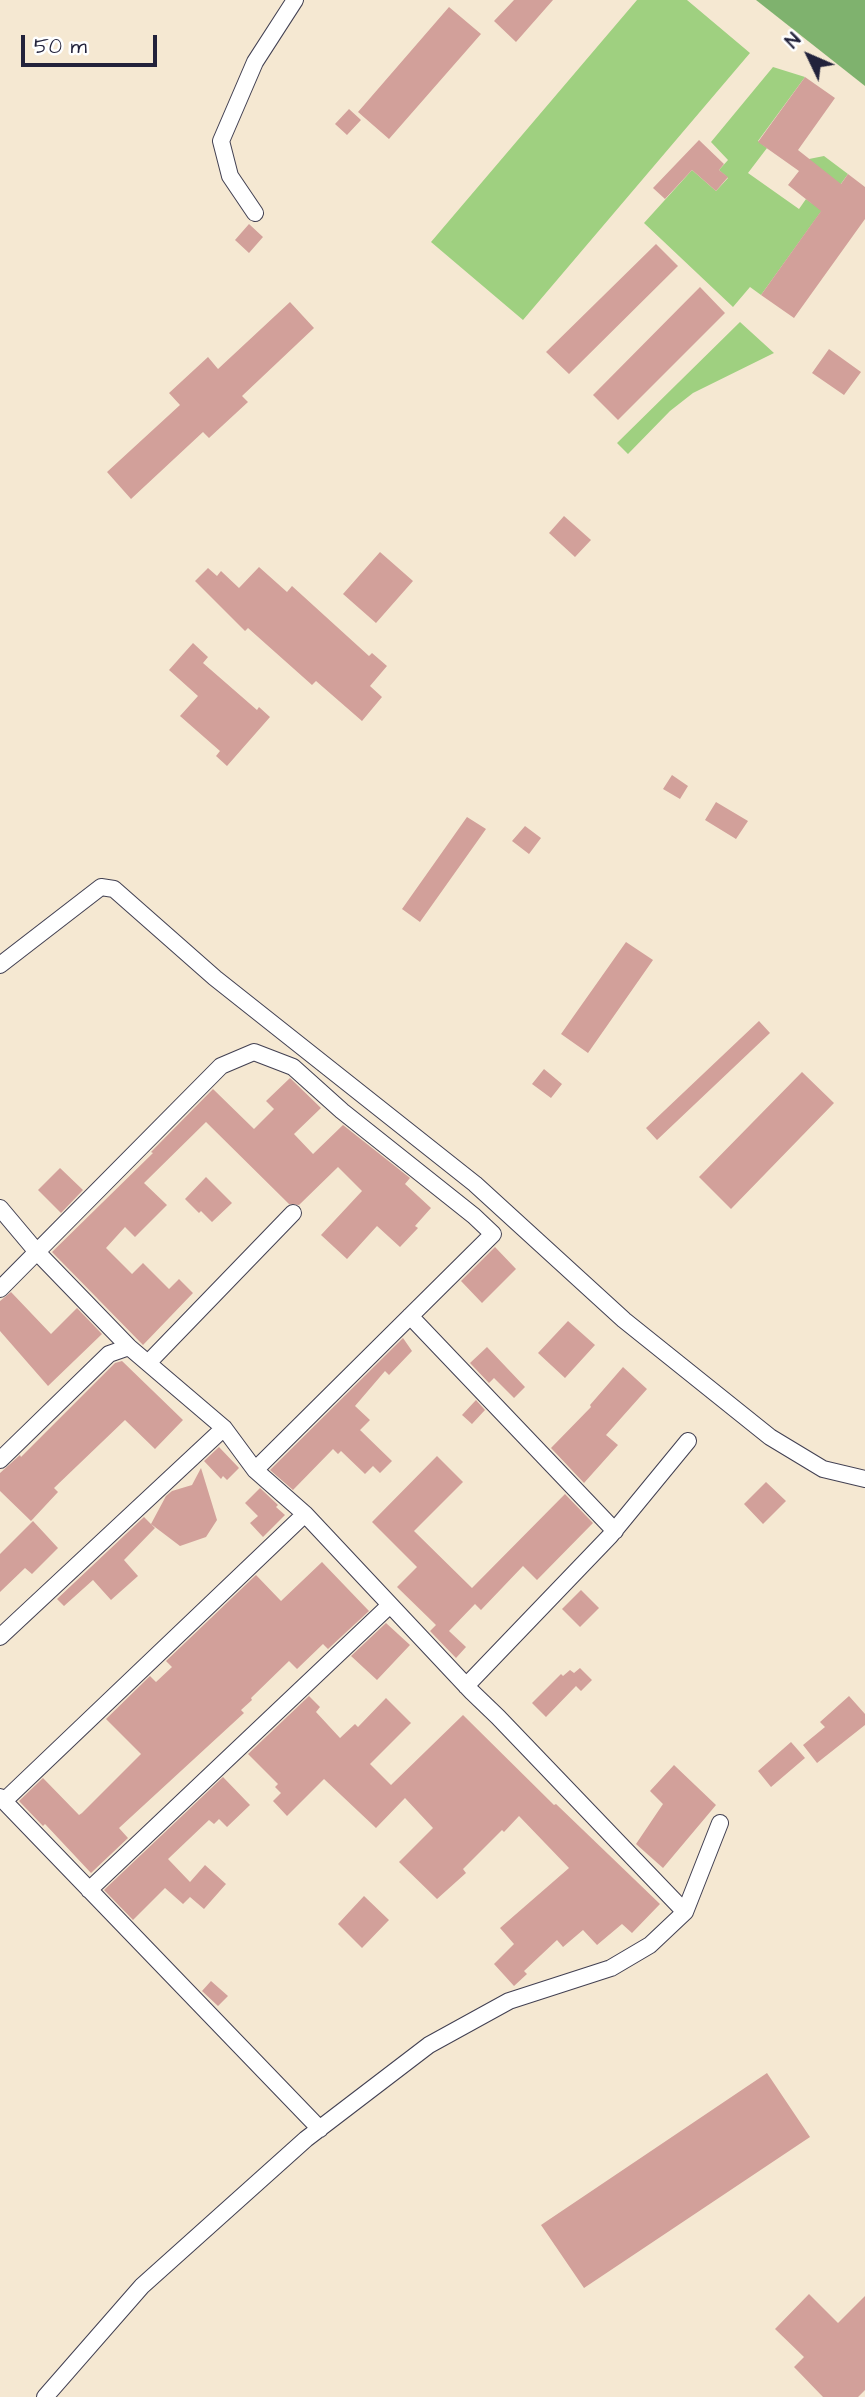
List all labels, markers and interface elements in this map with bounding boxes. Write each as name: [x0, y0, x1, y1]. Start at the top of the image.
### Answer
scale bar: [24, 21, 161, 65]
north arrow: [774, 21, 844, 91]
text: N: [780, 27, 807, 55]
text: 50 m: [34, 32, 87, 61]

